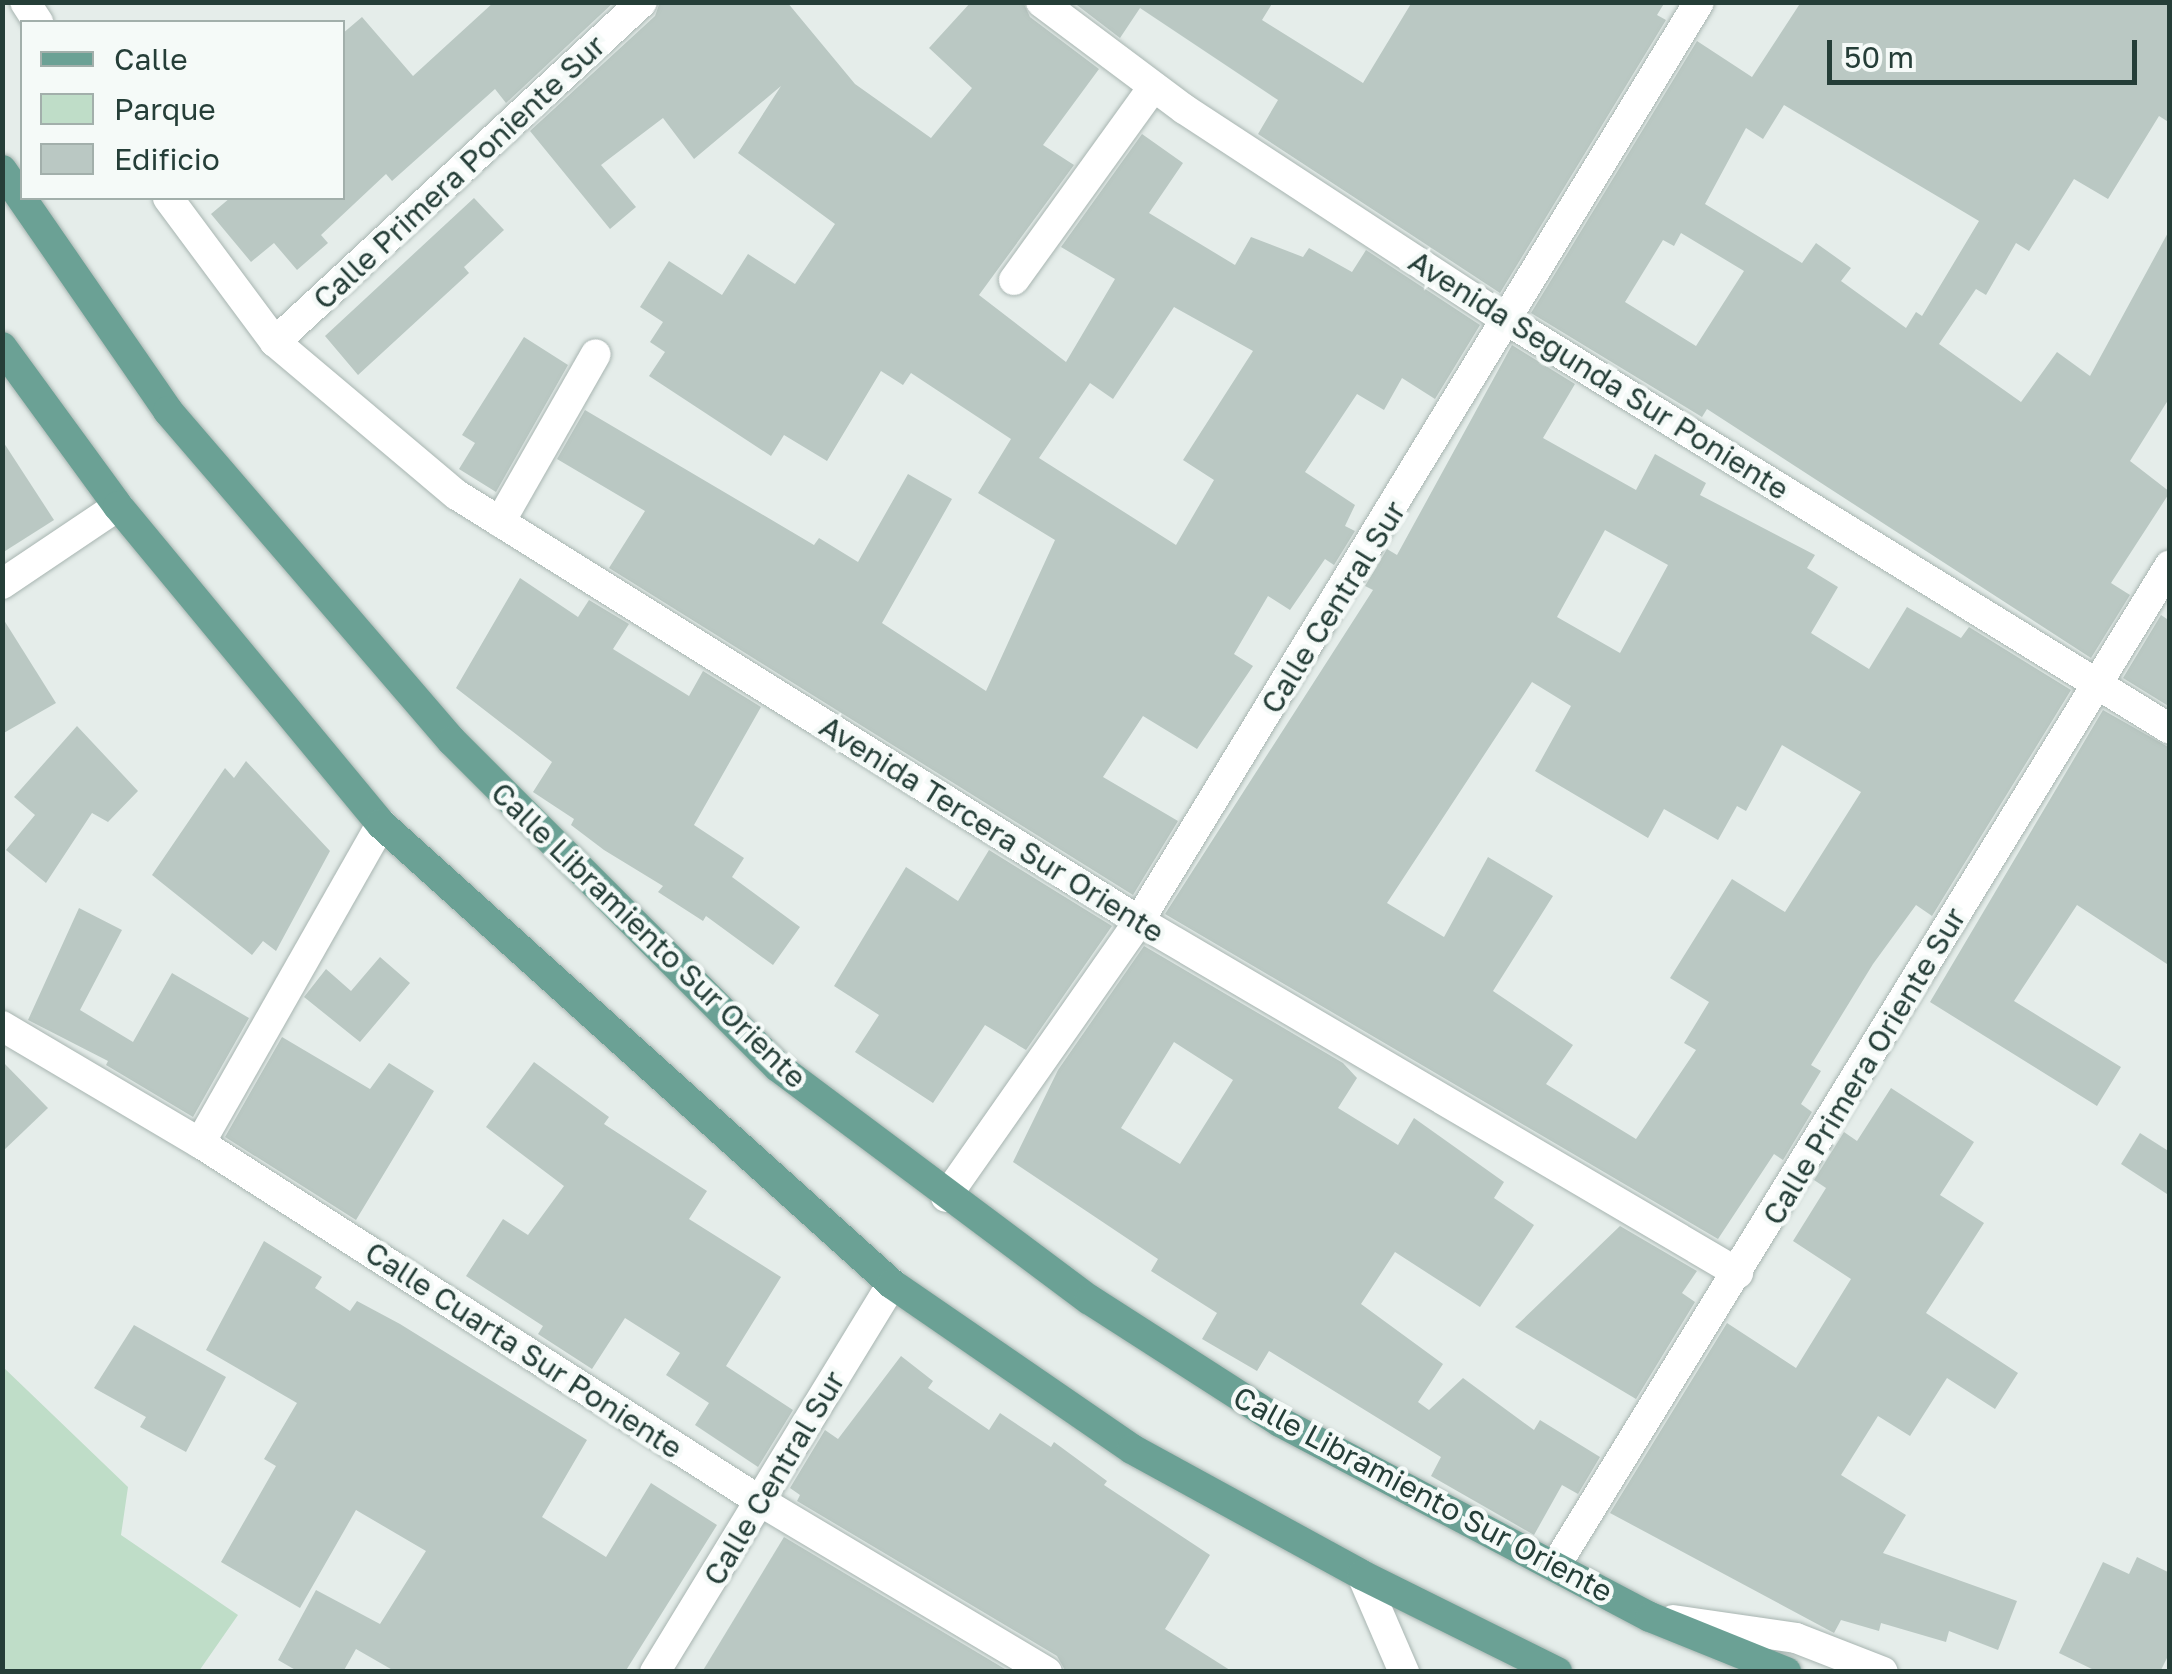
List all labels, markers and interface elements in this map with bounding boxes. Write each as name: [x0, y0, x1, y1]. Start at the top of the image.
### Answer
legend: [20, 20, 345, 200]
scale bar: [1832, 20, 2142, 82]
street label: Calle Primera Poniente Sur: [306, 27, 612, 317]
text: 50 m: [1844, 39, 1914, 75]
text: Calle: [114, 41, 188, 77]
text: Parque: [114, 91, 216, 127]
text: Edificio: [114, 141, 220, 177]
street label: Avenida Segunda Sur Poniente: [1402, 243, 1796, 507]
street label: Calle Central Sur: [1253, 494, 1413, 720]
street label: Avenida Tercera Sur Oriente: [813, 708, 1171, 950]
street label: Calle Libramiento Sur Oriente: [484, 775, 814, 1095]
street label: Calle Primera Oriente Sur: [1755, 901, 1973, 1231]
street label: Calle Cuarta Sur Poniente: [359, 1234, 689, 1466]
street label: Calle Central Sur: [696, 1364, 852, 1592]
street label: Calle Libramiento Sur Oriente: [1227, 1379, 1619, 1609]

